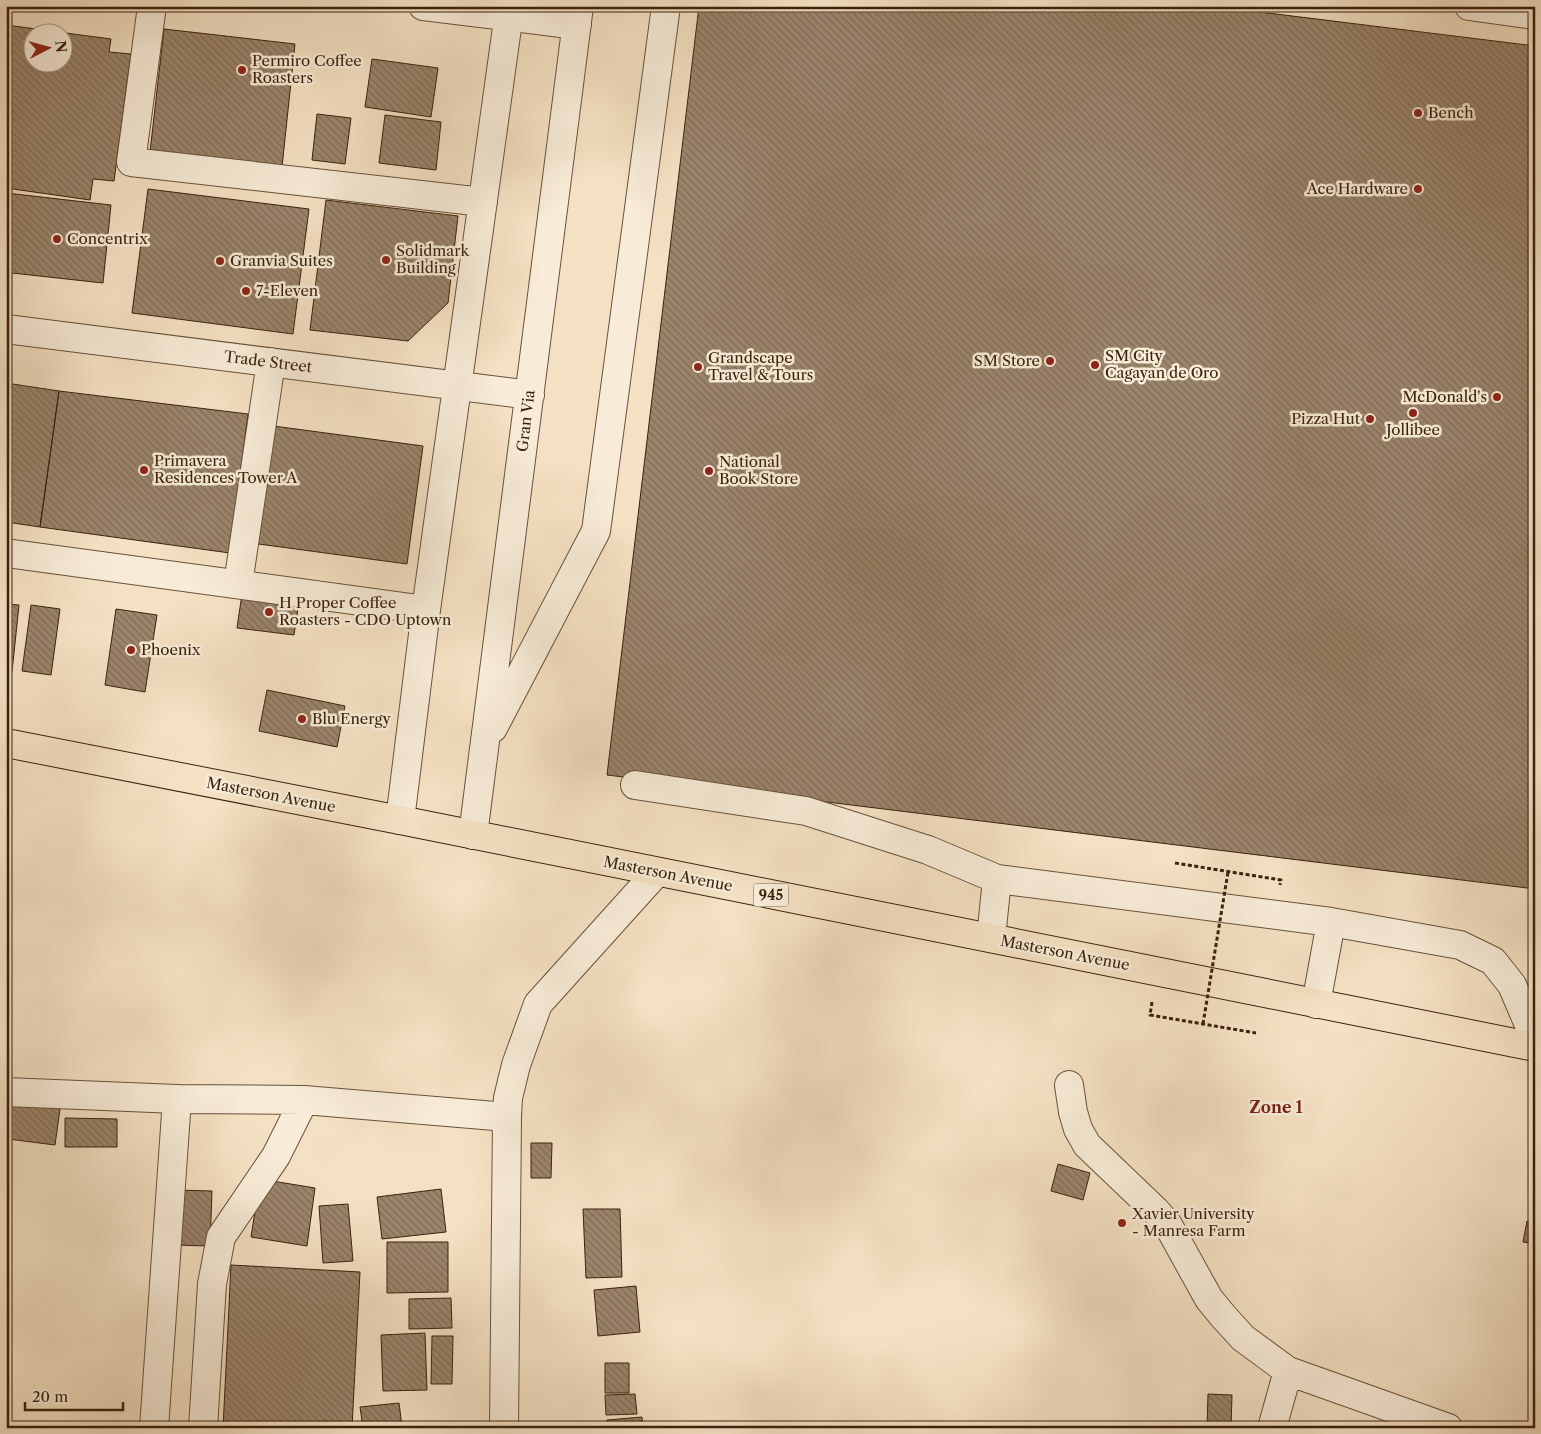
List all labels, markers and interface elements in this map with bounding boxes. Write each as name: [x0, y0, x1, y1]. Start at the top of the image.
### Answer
north arrow: [22, 22, 72, 72]
text: N: [51, 40, 71, 54]
place label: Permiro Coffee Roasters: [252, 51, 362, 87]
marker: Permiro Coffee Roasters: [236, 64, 248, 76]
place label: Bench: [1428, 103, 1474, 122]
marker: Bench: [1412, 107, 1424, 119]
place label: Ace Hardware: [1306, 179, 1408, 198]
marker: Ace Hardware: [1412, 183, 1424, 195]
place label: Concentrix: [67, 229, 148, 248]
marker: Concentrix: [51, 233, 63, 245]
place label: Solidmark Building: [396, 241, 471, 277]
place label: Granvia Suites: [230, 251, 333, 270]
marker: Solidmark Building: [380, 254, 392, 266]
marker: Granvia Suites: [214, 255, 226, 267]
place label: 7-Eleven: [256, 281, 319, 300]
marker: 7-Eleven: [240, 285, 252, 297]
place label: SM City Cagayan de Oro: [1105, 346, 1218, 382]
street label: Trade Street: [223, 347, 314, 376]
place label: Grandscape Travel & Tours: [708, 348, 813, 384]
place label: SM Store: [974, 351, 1040, 370]
marker: SM Store: [1044, 355, 1056, 367]
marker: SM City Cagayan de Oro: [1089, 359, 1101, 371]
marker: Grandscape Travel & Tours: [692, 361, 704, 373]
place label: McDonald's: [1402, 387, 1487, 406]
street label: Gran Via: [512, 389, 539, 453]
marker: McDonald's: [1491, 391, 1503, 403]
marker: Jollibee: [1407, 407, 1419, 419]
place label: Pizza Hut: [1291, 409, 1361, 428]
marker: Pizza Hut: [1364, 413, 1376, 425]
place label: Jollibee: [1384, 420, 1440, 439]
place label: Primavera Residences Tower A: [154, 451, 298, 487]
place label: National Book Store: [719, 452, 798, 488]
marker: Primavera Residences Tower A: [138, 464, 150, 476]
marker: National Book Store: [703, 465, 715, 477]
place label: H Proper Coffee Roasters - CDO Uptown: [279, 593, 452, 629]
marker: H Proper Coffee Roasters - CDO Uptown: [263, 606, 275, 618]
place label: Phoenix: [141, 640, 201, 659]
marker: Phoenix: [125, 644, 137, 656]
place label: Blu Energy: [312, 709, 391, 728]
marker: Blu Energy: [296, 713, 308, 725]
street label: Masterson Avenue: [205, 773, 337, 816]
street label: Masterson Avenue: [602, 852, 734, 895]
road number: 945: [754, 884, 788, 906]
street label: Masterson Avenue: [999, 931, 1131, 974]
district label: Zone 1: [1249, 1097, 1304, 1117]
place label: Xavier University - Manresa Farm: [1131, 1204, 1255, 1240]
marker: Xavier University - Manresa Farm: [1116, 1217, 1128, 1229]
scale bar: [25, 1379, 122, 1411]
text: 20 m: [32, 1387, 68, 1406]

